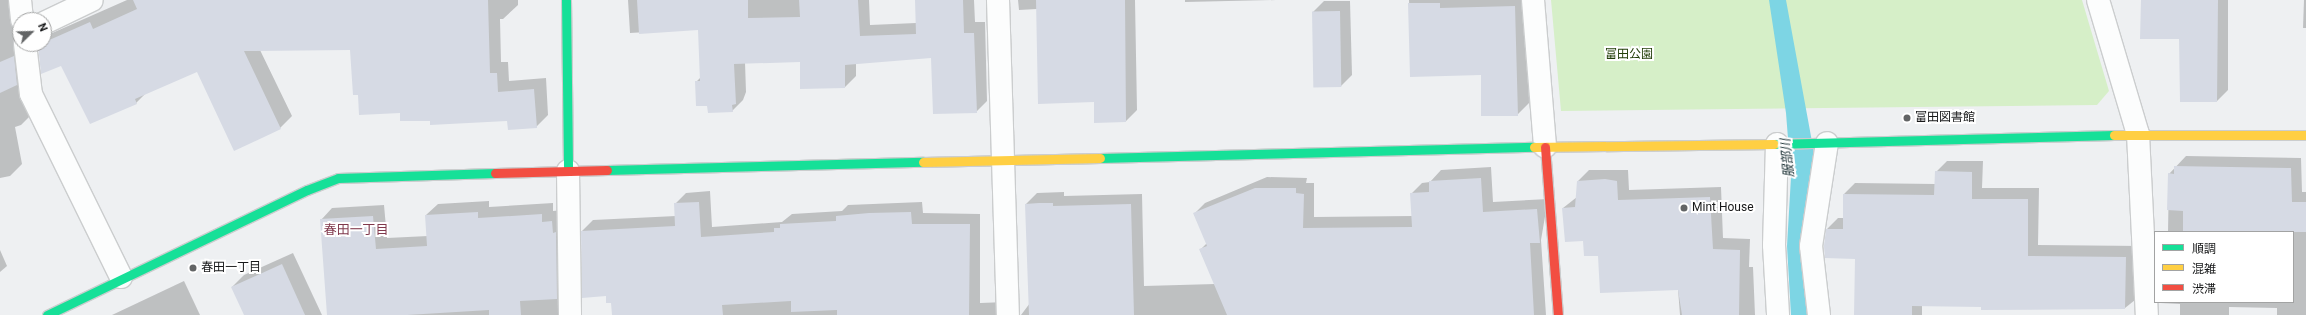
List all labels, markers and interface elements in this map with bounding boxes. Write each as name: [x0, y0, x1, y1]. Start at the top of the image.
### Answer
north arrow: [12, 12, 52, 52]
text: N: [35, 21, 50, 34]
park label: 富田公園: [1605, 48, 1653, 62]
place label: 富田図書館: [1915, 111, 1975, 125]
marker: 富田図書館: [1902, 113, 1912, 123]
water label: 服部川: [1778, 138, 1798, 178]
place label: Mint House: [1692, 201, 1754, 215]
marker: Mint House: [1679, 203, 1689, 213]
district label: 春田一丁目: [324, 222, 388, 238]
legend: [2154, 231, 2294, 303]
text: 順調: [2192, 242, 2216, 256]
place label: 春田一丁目: [201, 261, 261, 275]
text: 混雑: [2192, 262, 2216, 276]
marker: 春田一丁目: [188, 263, 198, 273]
text: 渋滞: [2192, 282, 2216, 296]

